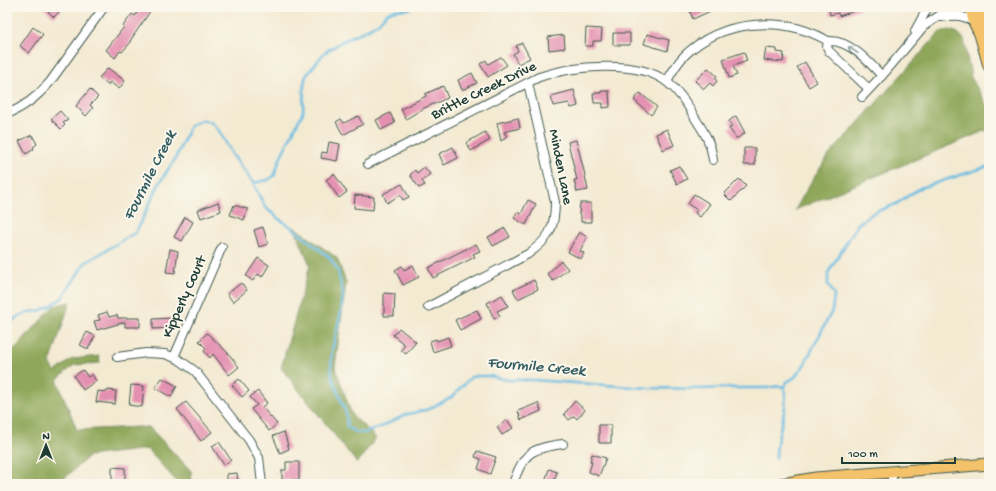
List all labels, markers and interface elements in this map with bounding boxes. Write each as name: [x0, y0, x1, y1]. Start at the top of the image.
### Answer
one-way arrow: [848, 46, 859, 54]
street label: Brittle Creek Drive: [428, 58, 540, 125]
water label: Fourmile Creek: [120, 126, 183, 224]
street label: Minden Lane: [544, 128, 576, 207]
street label: Kipperly Court: [159, 251, 212, 341]
water label: Fourmile Creek: [486, 354, 588, 382]
north arrow: [26, 425, 66, 465]
text: N: [42, 431, 50, 443]
scale bar: [842, 439, 955, 465]
text: 100 m: [847, 448, 878, 462]

